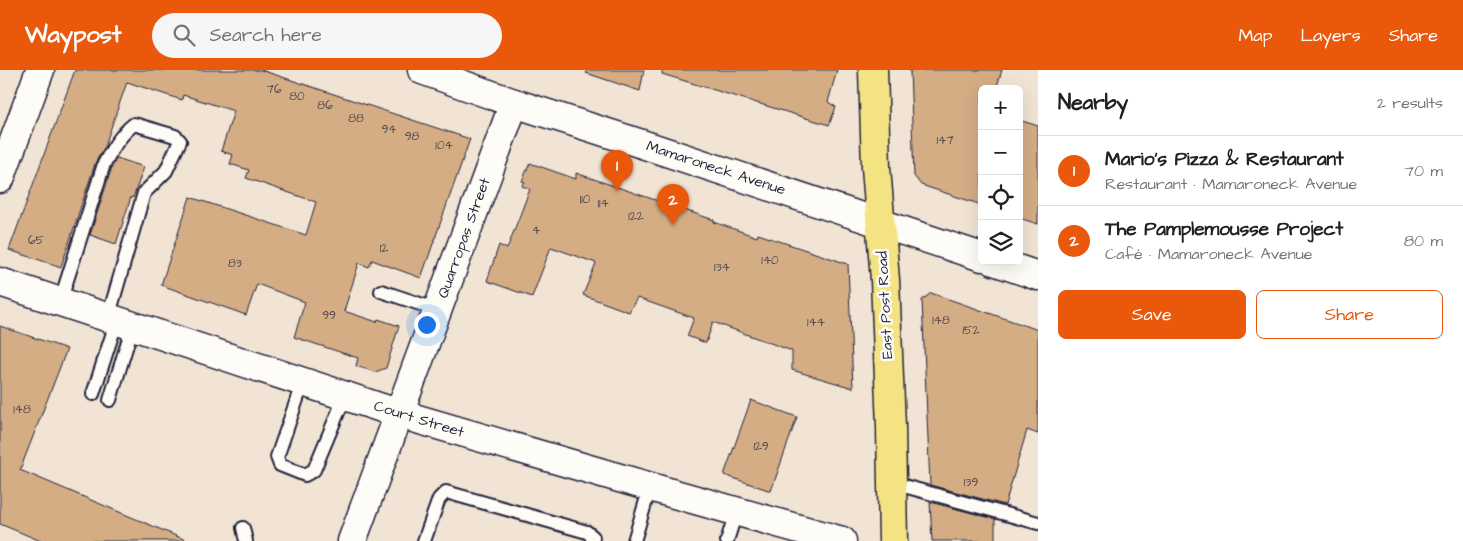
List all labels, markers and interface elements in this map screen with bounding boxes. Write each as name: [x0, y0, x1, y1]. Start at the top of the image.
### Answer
search box: [152, 13, 502, 58]
text: Waypost: [25, 18, 122, 52]
icon: search: [170, 21, 198, 49]
text: Search here: [210, 22, 322, 49]
text: Map: [1238, 23, 1272, 48]
text: Layers: [1300, 23, 1361, 48]
text: Share: [1389, 23, 1438, 48]
house number: 76: [267, 81, 282, 98]
map controls: [978, 85, 1023, 265]
button: +: [978, 85, 1023, 130]
house number: 80: [289, 88, 305, 105]
text: Nearby: [1058, 88, 1128, 117]
text: 2 results: [1377, 92, 1443, 114]
house number: 86: [317, 97, 333, 114]
house number: 88: [348, 110, 364, 127]
house number: 94: [382, 121, 397, 138]
house number: 98: [405, 128, 420, 145]
button: −: [978, 130, 1023, 175]
house number: 147: [936, 132, 954, 149]
street label: Mamaroneck Avenue: [644, 136, 788, 200]
house number: 104: [435, 137, 453, 154]
text: Mario's Pizza & Restaurant: [1105, 146, 1344, 173]
pin: 1: [601, 150, 633, 191]
text: 1: [1073, 160, 1075, 182]
text: 70 m: [1404, 160, 1443, 182]
text: Restaurant · Mamaroneck Avenue: [1105, 173, 1357, 195]
street label: Quarropas Street: [432, 175, 496, 301]
button: locate: [978, 175, 1023, 220]
pin: 2: [657, 184, 689, 225]
house number: 110: [580, 191, 591, 208]
house number: 114: [597, 195, 609, 212]
house number: 122: [628, 208, 644, 225]
text: The Pamplemousse Project: [1105, 216, 1343, 243]
button: layers: [978, 220, 1023, 265]
house number: 4: [532, 222, 540, 239]
text: 2: [1069, 230, 1079, 252]
text: 80 m: [1404, 230, 1443, 252]
house number: 65: [28, 232, 45, 249]
house number: 12: [380, 240, 388, 257]
text: Café · Mamaroneck Avenue: [1105, 243, 1312, 265]
street label: East Post Road: [872, 250, 898, 360]
house number: 140: [761, 252, 779, 269]
house number: 83: [228, 255, 242, 272]
house number: 134: [714, 259, 730, 276]
button: Save: [1058, 290, 1246, 339]
button: Share: [1256, 290, 1443, 339]
house number: 99: [322, 307, 336, 324]
your location: [414, 312, 440, 338]
house number: 148: [932, 312, 950, 329]
house number: 144: [807, 314, 825, 331]
house number: 152: [963, 322, 980, 339]
street label: Court Street: [371, 395, 467, 443]
house number: 148: [13, 401, 31, 418]
house number: 129: [753, 438, 769, 455]
house number: 139: [964, 474, 978, 491]

